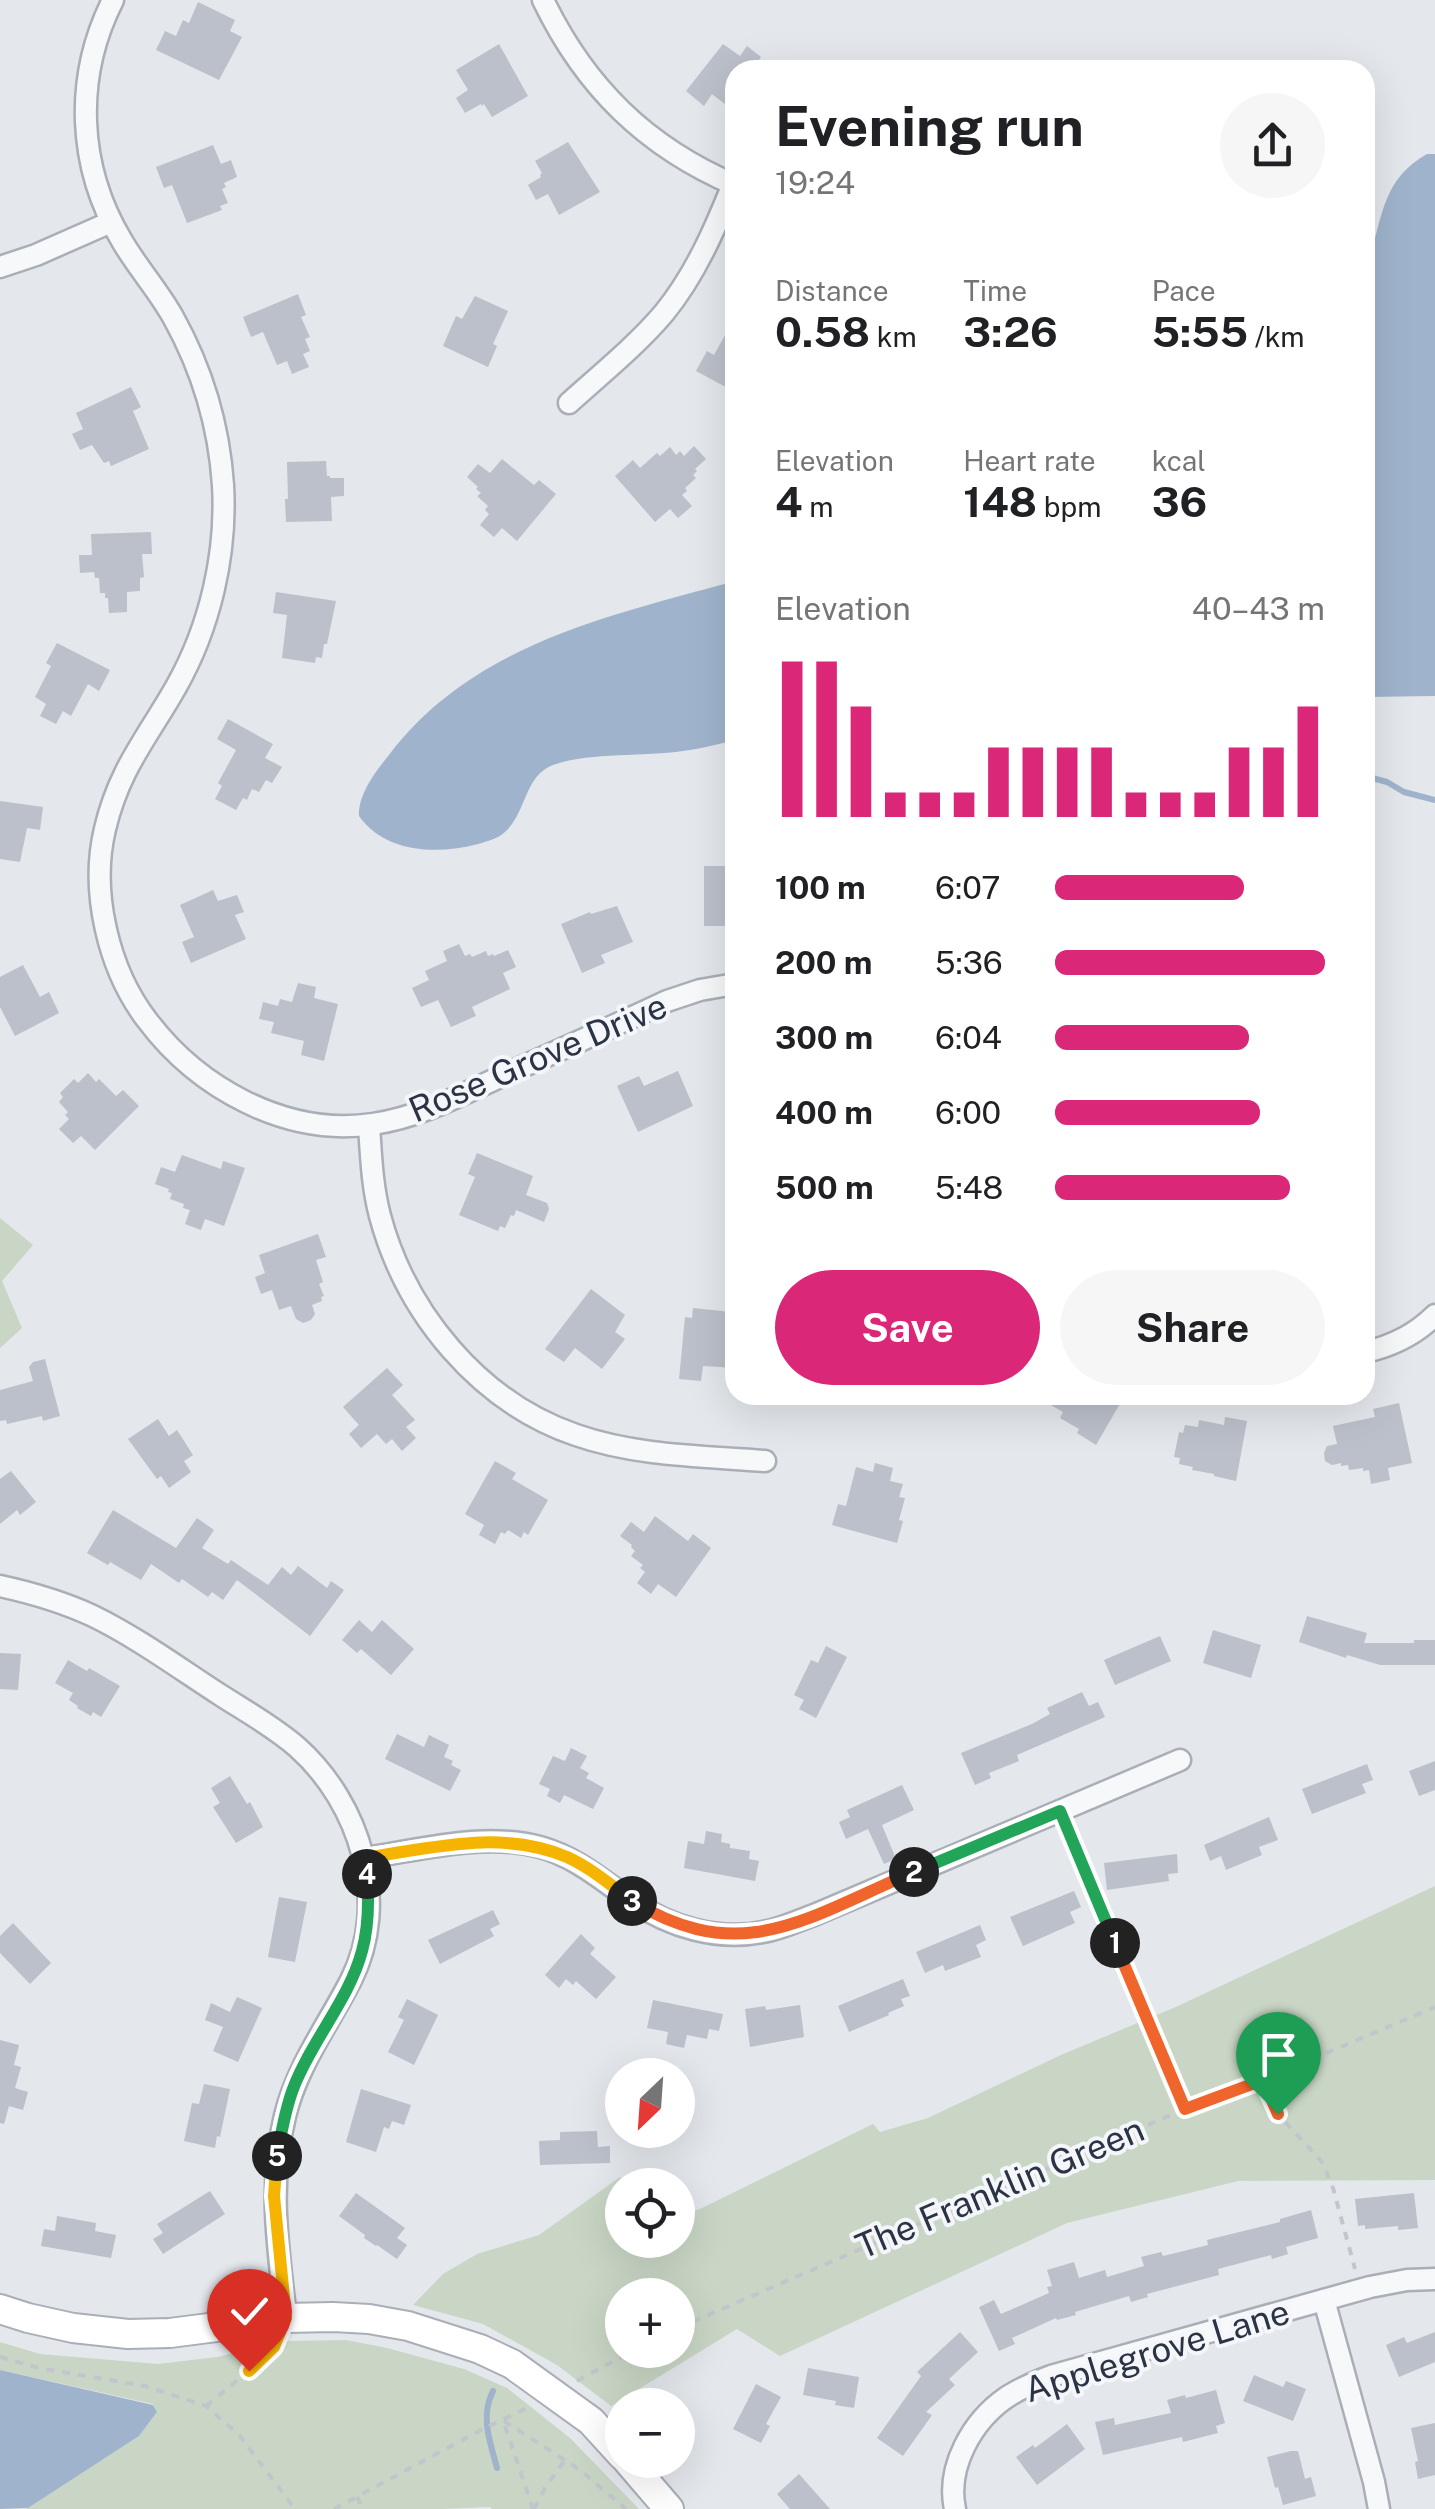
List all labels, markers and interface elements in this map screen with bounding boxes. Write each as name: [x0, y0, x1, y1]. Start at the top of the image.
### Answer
button: share: [1220, 93, 1325, 198]
text: Evening run: [775, 94, 1084, 158]
text: 19:24: [775, 164, 855, 201]
text: Distance: [775, 274, 889, 307]
text: Time: [963, 274, 1027, 307]
text: Pace: [1152, 274, 1216, 307]
text: 0.58: [775, 307, 870, 356]
text: 3:26: [963, 307, 1058, 356]
text: 5:55: [1152, 307, 1248, 356]
text: km: [870, 320, 917, 353]
text: /km: [1248, 320, 1305, 353]
text: Elevation: [775, 444, 894, 477]
text: Heart rate: [963, 444, 1096, 477]
text: kcal: [1152, 444, 1206, 477]
text: 4: [775, 477, 803, 526]
text: 148: [963, 477, 1037, 526]
text: 36: [1152, 477, 1207, 526]
text: m: [803, 490, 834, 523]
text: bpm: [1037, 490, 1101, 523]
text: Elevation: [775, 590, 911, 627]
text: 40–43 m: [1192, 590, 1325, 627]
text: 100 m: [775, 869, 866, 906]
text: 6:07: [935, 869, 1000, 906]
text: 200 m: [775, 944, 872, 981]
text: 5:36: [935, 944, 1003, 981]
street label: Rose Grove Drive: [403, 985, 673, 1130]
text: 300 m: [775, 1019, 873, 1056]
text: 6:04: [935, 1019, 1002, 1056]
text: 400 m: [775, 1094, 873, 1131]
text: 6:00: [935, 1094, 1001, 1131]
text: 500 m: [775, 1169, 874, 1206]
text: 5:48: [935, 1169, 1003, 1206]
button: Save: [775, 1270, 1040, 1385]
button: Share: [1060, 1270, 1325, 1385]
pin: 2: [889, 1847, 939, 1897]
pin: 4: [342, 1849, 392, 1899]
text: 2: [905, 1855, 923, 1888]
text: 4: [358, 1857, 376, 1890]
pin: 3: [607, 1876, 657, 1926]
text: 3: [623, 1884, 641, 1917]
pin: 1: [1090, 1918, 1140, 1968]
text: 1: [1109, 1926, 1121, 1959]
pin: [1236, 2012, 1321, 2115]
icon: arrive: [1251, 2027, 1306, 2082]
north arrow: [605, 2058, 695, 2148]
map controls: [605, 2058, 695, 2478]
street label: The Franklin Green: [850, 2108, 1150, 2267]
pin: 5: [252, 2131, 302, 2181]
text: 5: [268, 2139, 286, 2172]
button: locate: [605, 2168, 695, 2258]
pin: [207, 2269, 292, 2372]
button: +: [605, 2278, 695, 2368]
icon: check: [222, 2284, 277, 2339]
street label: Applegrove Lane: [1019, 2291, 1294, 2410]
button: −: [605, 2388, 695, 2478]

